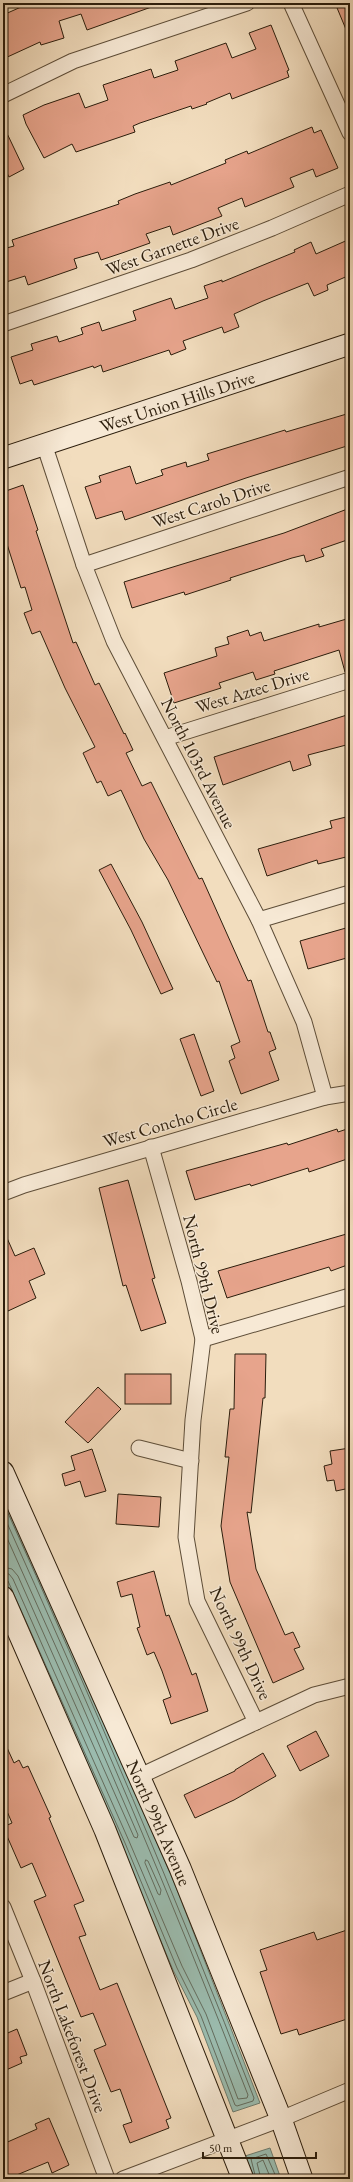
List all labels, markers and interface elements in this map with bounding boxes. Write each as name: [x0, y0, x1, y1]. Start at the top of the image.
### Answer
street label: West Garnette Drive: [102, 211, 242, 281]
street label: West Union Hills Drive: [96, 365, 257, 437]
street label: West Carob Drive: [149, 473, 273, 533]
street label: West Aztec Drive: [192, 662, 312, 718]
street label: North 103rd Avenue: [156, 694, 242, 832]
street label: West Concho Circle: [100, 1092, 240, 1152]
street label: North 99th Drive: [178, 1212, 230, 1336]
street label: North 99th Drive: [205, 1583, 277, 1703]
street label: North 99th Avenue: [122, 1756, 197, 1889]
street label: North Lakeforest Drive: [33, 1956, 113, 2116]
scale bar: [203, 2134, 316, 2160]
text: 50 m: [209, 2140, 233, 2156]

